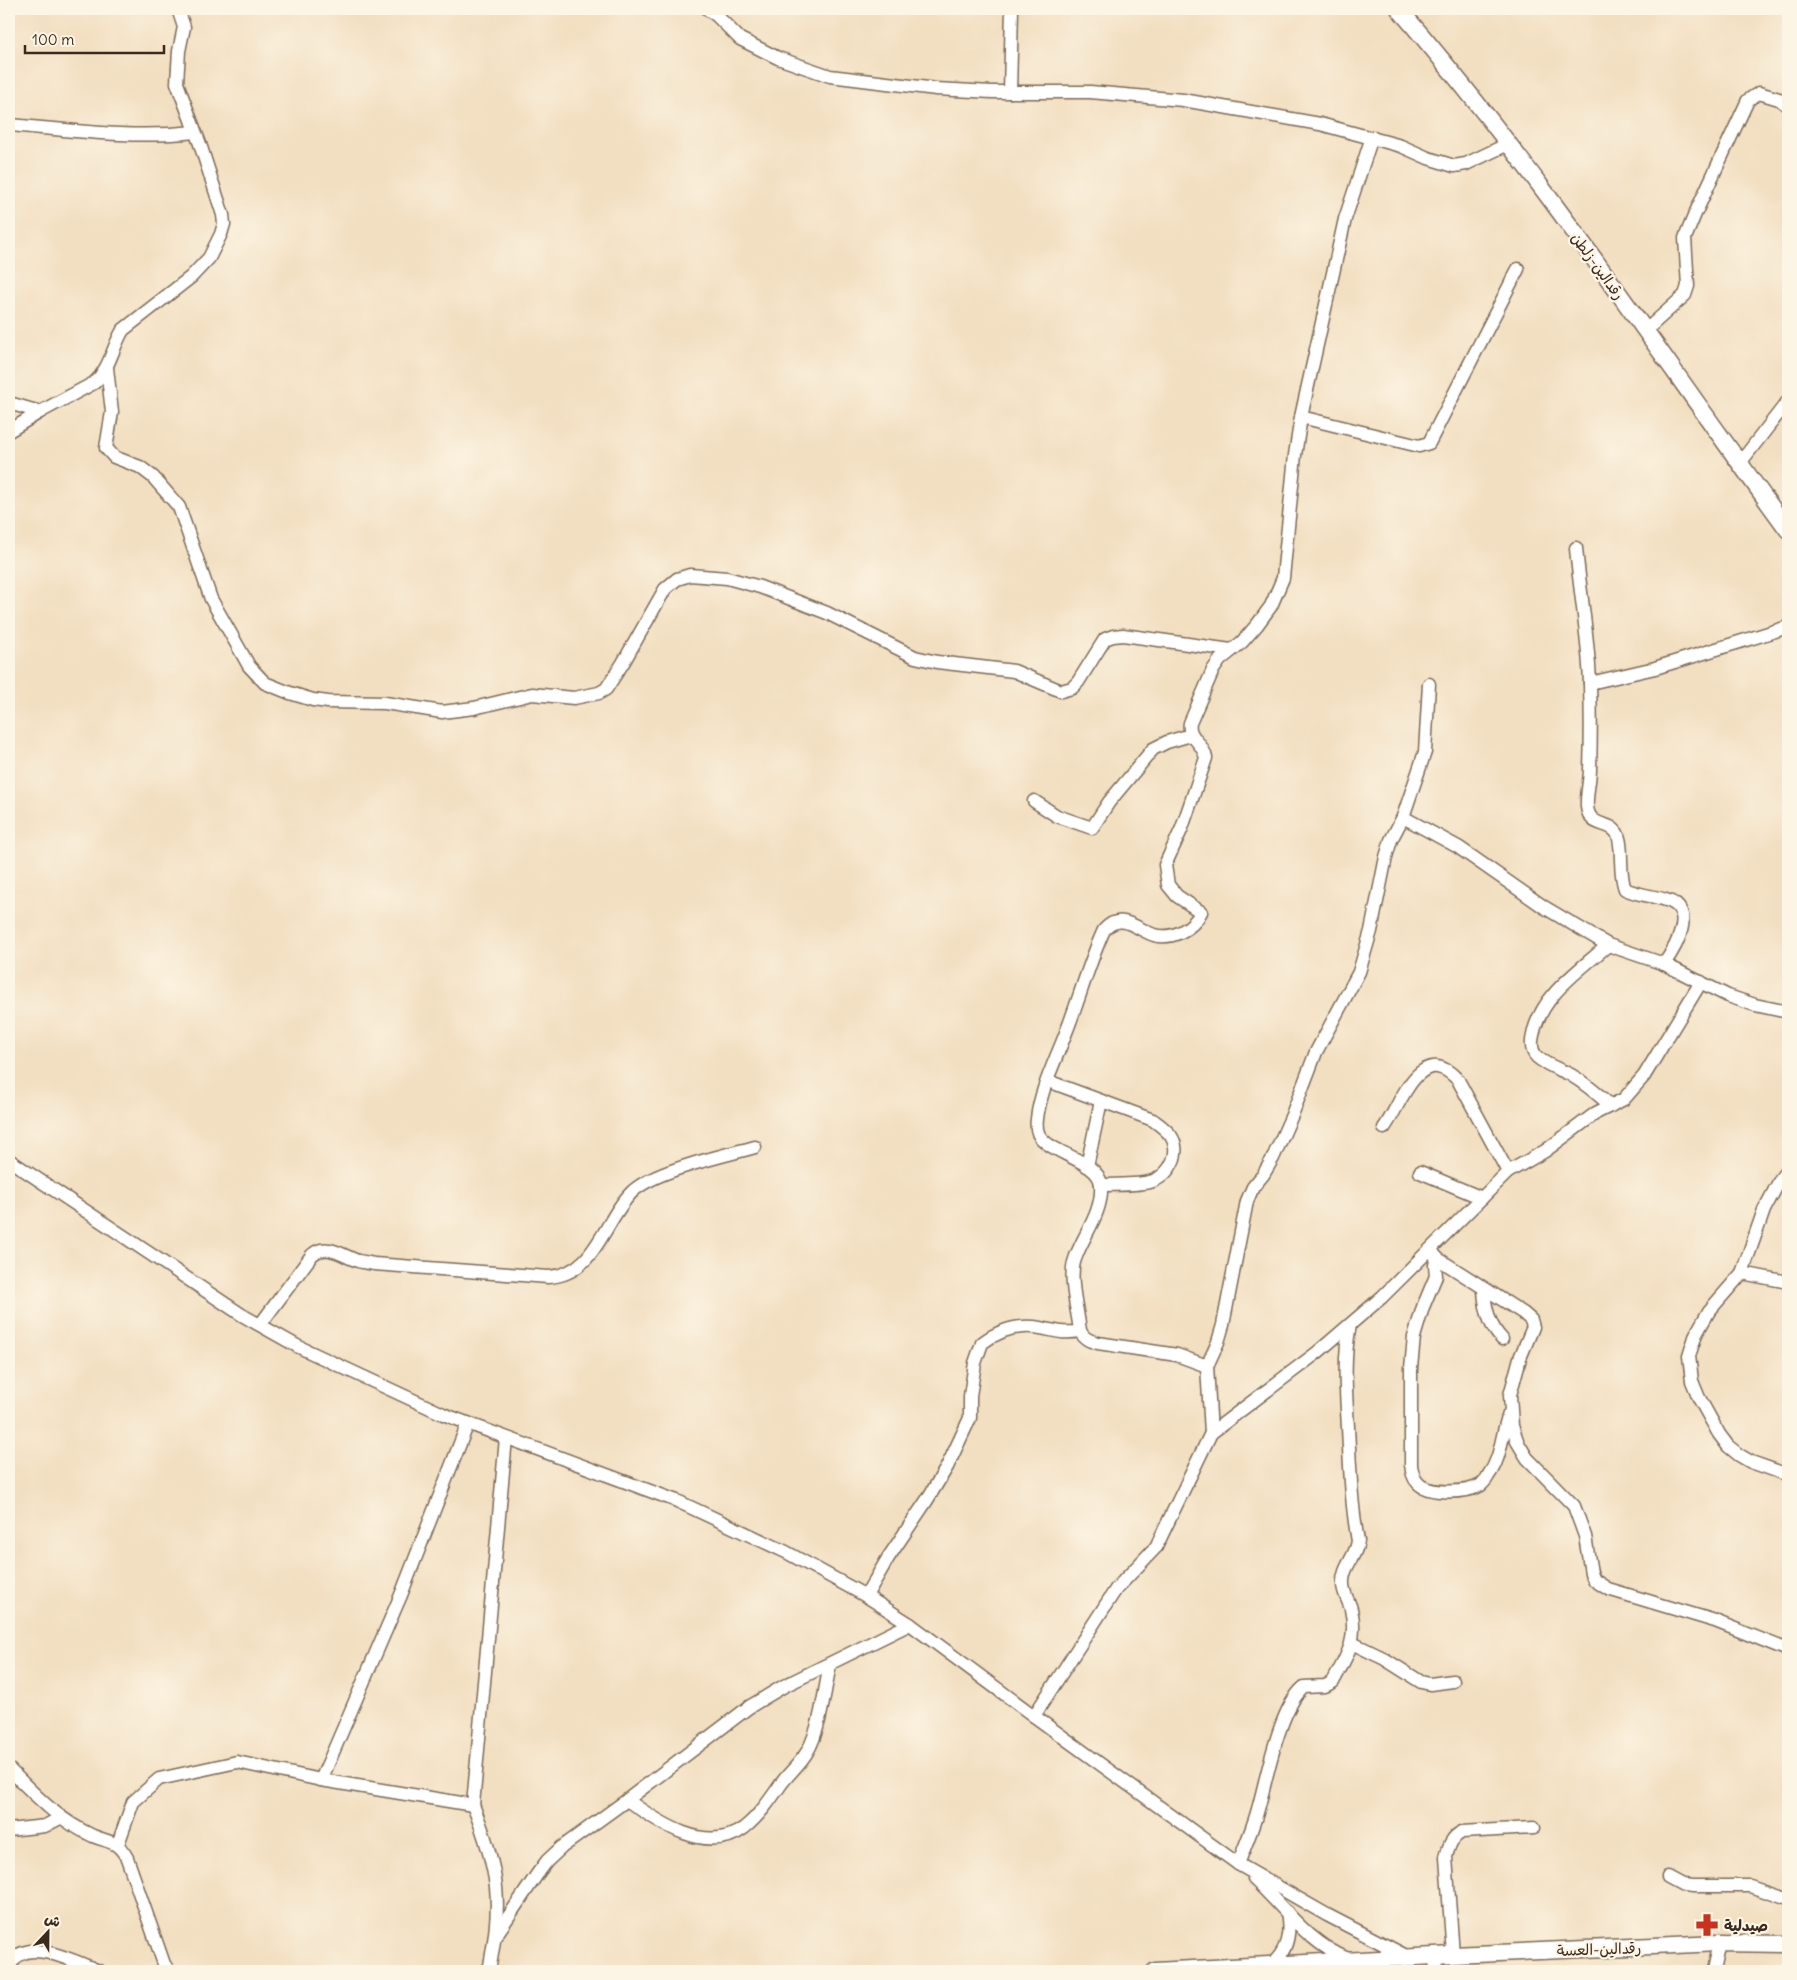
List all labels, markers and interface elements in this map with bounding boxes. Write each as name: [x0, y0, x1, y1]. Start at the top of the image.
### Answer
scale bar: [25, 22, 164, 54]
text: 100 m: [32, 30, 74, 49]
street label: رقدالين-زلطن: [1567, 229, 1629, 303]
north arrow: [22, 1908, 72, 1958]
text: ش: [42, 1909, 63, 1931]
pharmacy icon: صيدلية: [1694, 1912, 1720, 1938]
place label: صيدلية: [1724, 1916, 1768, 1935]
street label: رقدالين-العسة: [1556, 1938, 1642, 1960]

